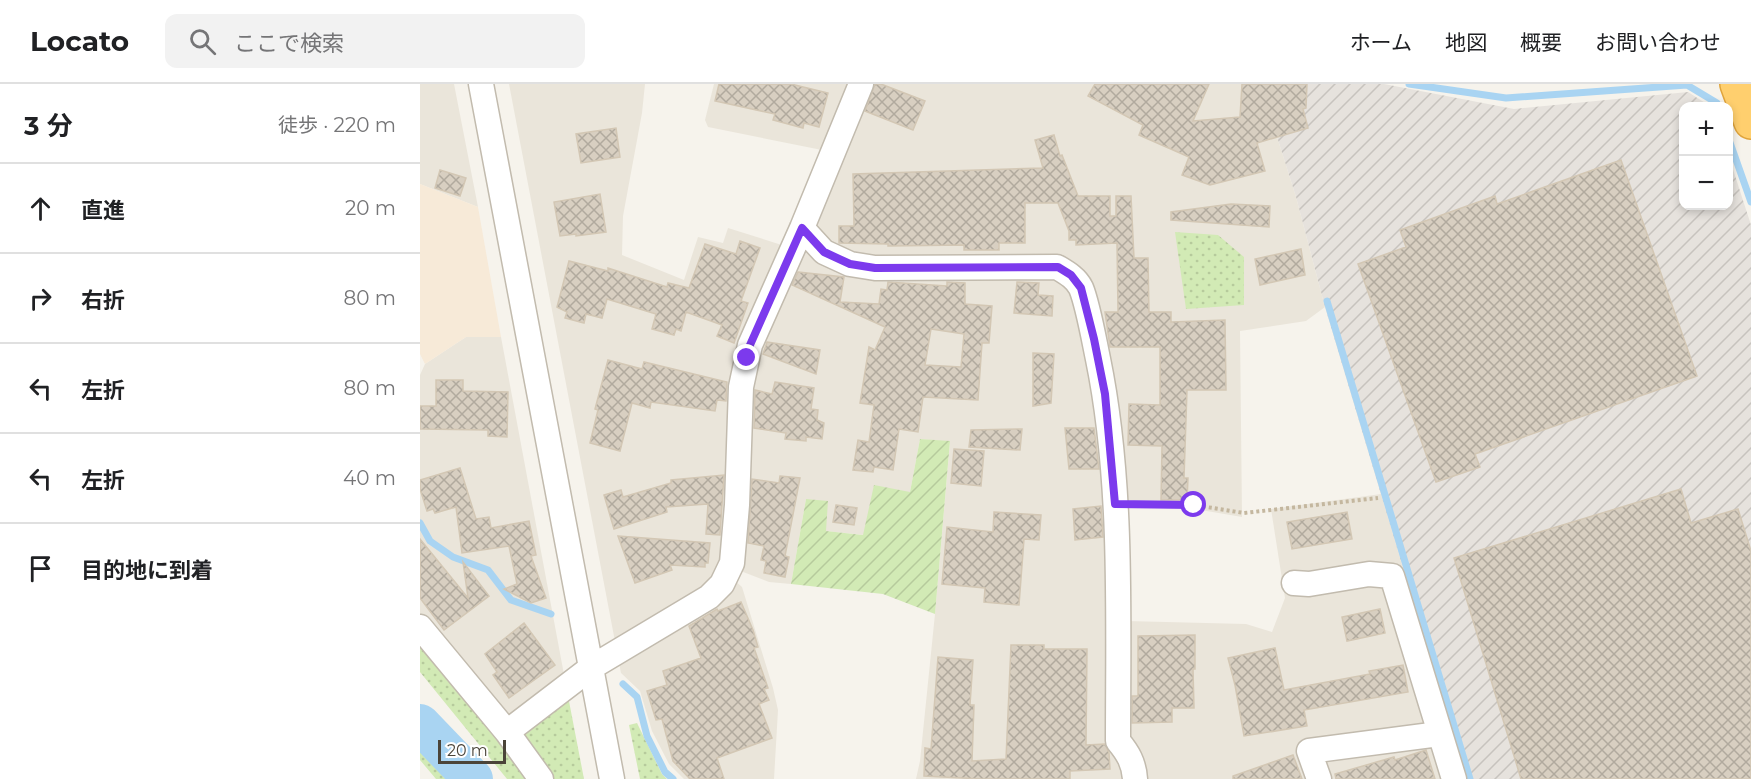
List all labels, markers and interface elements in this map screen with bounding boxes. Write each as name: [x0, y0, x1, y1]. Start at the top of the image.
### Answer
search box: [165, 14, 585, 68]
text: Locato: [30, 24, 129, 58]
icon: search: [186, 25, 219, 58]
text: ここで検索: [234, 30, 344, 57]
text: ホーム: [1350, 30, 1412, 55]
text: 地図: [1445, 30, 1487, 55]
text: 概要: [1520, 30, 1562, 55]
text: お問い合わせ: [1595, 30, 1721, 55]
map controls: [1679, 102, 1733, 210]
button: +: [1679, 102, 1733, 156]
text: 3 分: [24, 110, 73, 142]
text: 徒歩 · 220 m: [278, 113, 396, 137]
button: −: [1679, 156, 1733, 210]
icon: ahead: [24, 192, 57, 225]
text: 20 m: [345, 196, 396, 220]
text: 直進: [81, 197, 125, 224]
icon: right: [24, 282, 57, 315]
text: 80 m: [344, 286, 396, 310]
text: 右折: [81, 287, 125, 314]
route end: [733, 344, 759, 370]
icon: left: [24, 372, 57, 405]
text: 80 m: [344, 376, 396, 400]
text: 左折: [81, 377, 125, 404]
icon: left: [24, 462, 57, 495]
text: 40 m: [343, 466, 396, 490]
text: 左折: [81, 467, 125, 494]
route start: [1180, 491, 1206, 517]
icon: arrive: [24, 552, 57, 585]
text: 目的地に到着: [81, 557, 213, 584]
scale bar: [438, 737, 506, 764]
text: 20 m: [447, 741, 488, 760]

